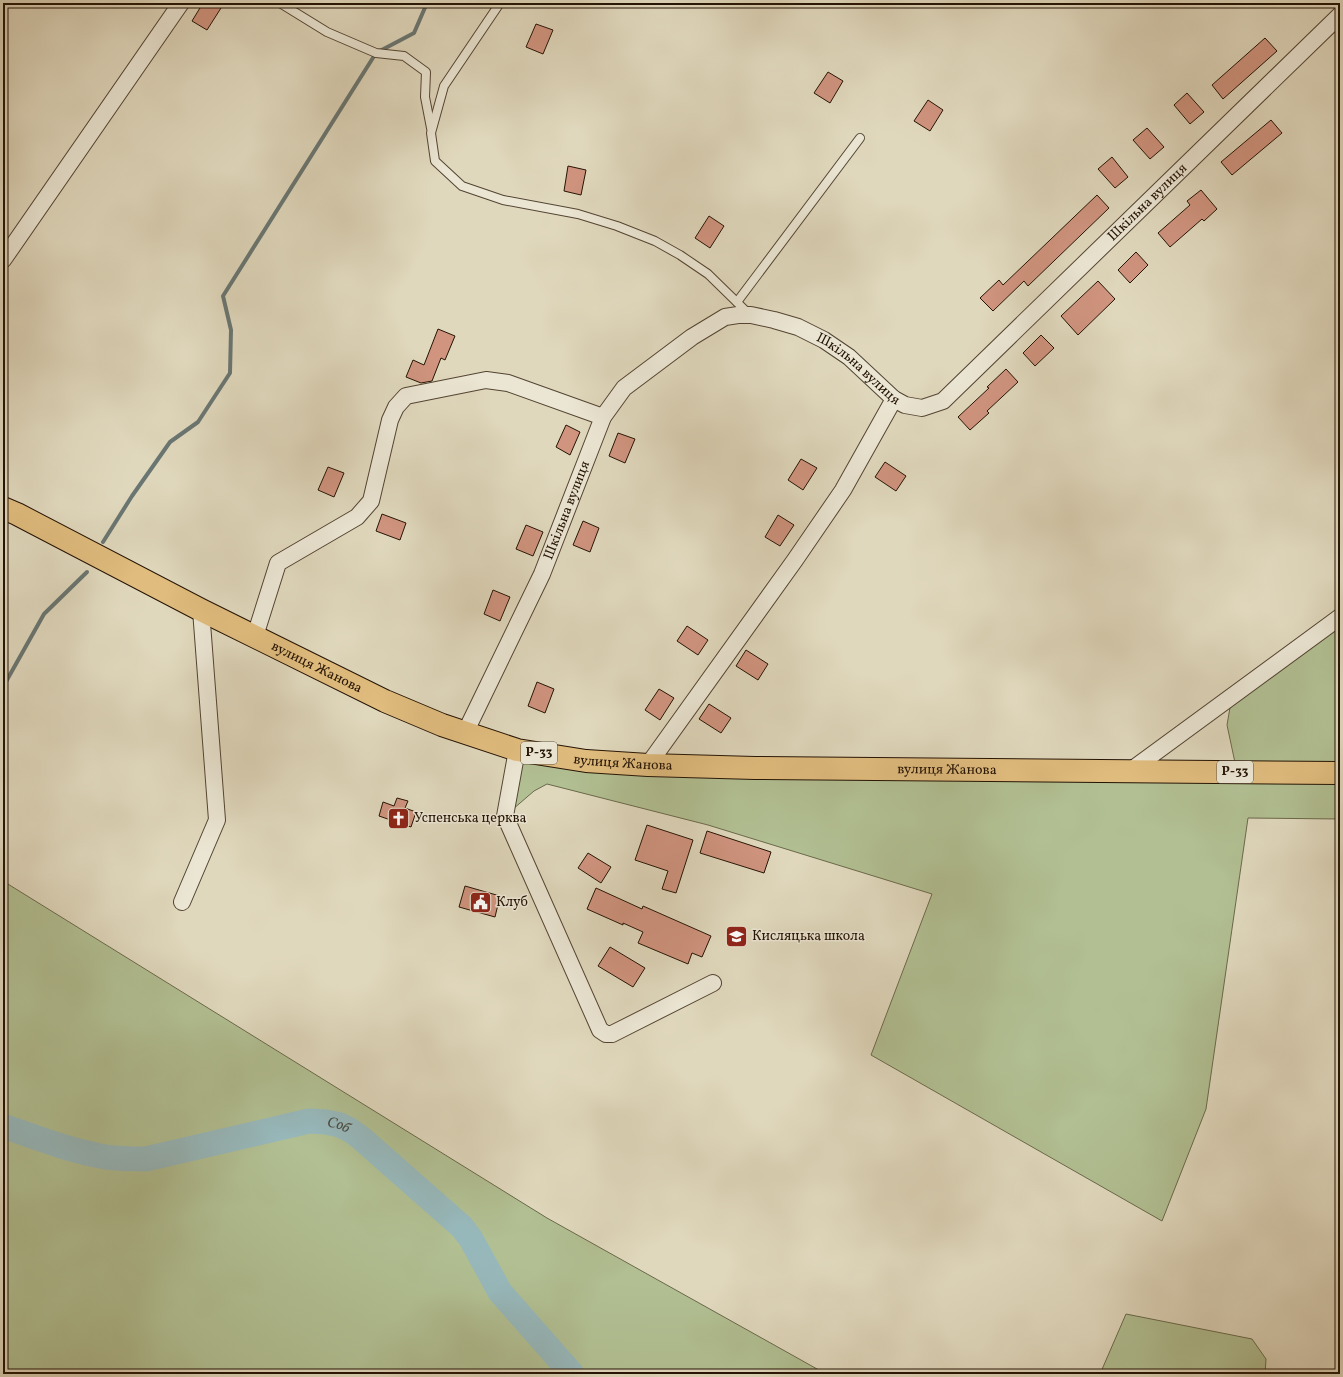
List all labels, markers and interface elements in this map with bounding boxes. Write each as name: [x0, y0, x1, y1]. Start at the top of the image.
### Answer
street label: Шкільна вулиця: [1103, 159, 1191, 246]
street label: Шкільна вулиця: [813, 328, 903, 410]
street label: Шкільна вулиця: [539, 458, 595, 562]
street label: вулиця Жанова: [268, 637, 366, 698]
road number: Р-33: [521, 742, 557, 764]
street label: вулиця Жанова: [572, 750, 673, 775]
street label: вулиця Жанова: [897, 760, 997, 780]
road number: Р-33: [1217, 761, 1253, 783]
church icon: Успенська церква: [386, 805, 412, 831]
place label: Успенська церква: [414, 809, 527, 828]
public building icon: Клуб: [467, 889, 493, 915]
place label: Клуб: [496, 893, 528, 912]
school or university icon: Кисляцька школа: [724, 923, 750, 949]
place label: Кисляцька школа: [752, 927, 865, 946]
water label: Соб: [325, 1112, 355, 1139]

